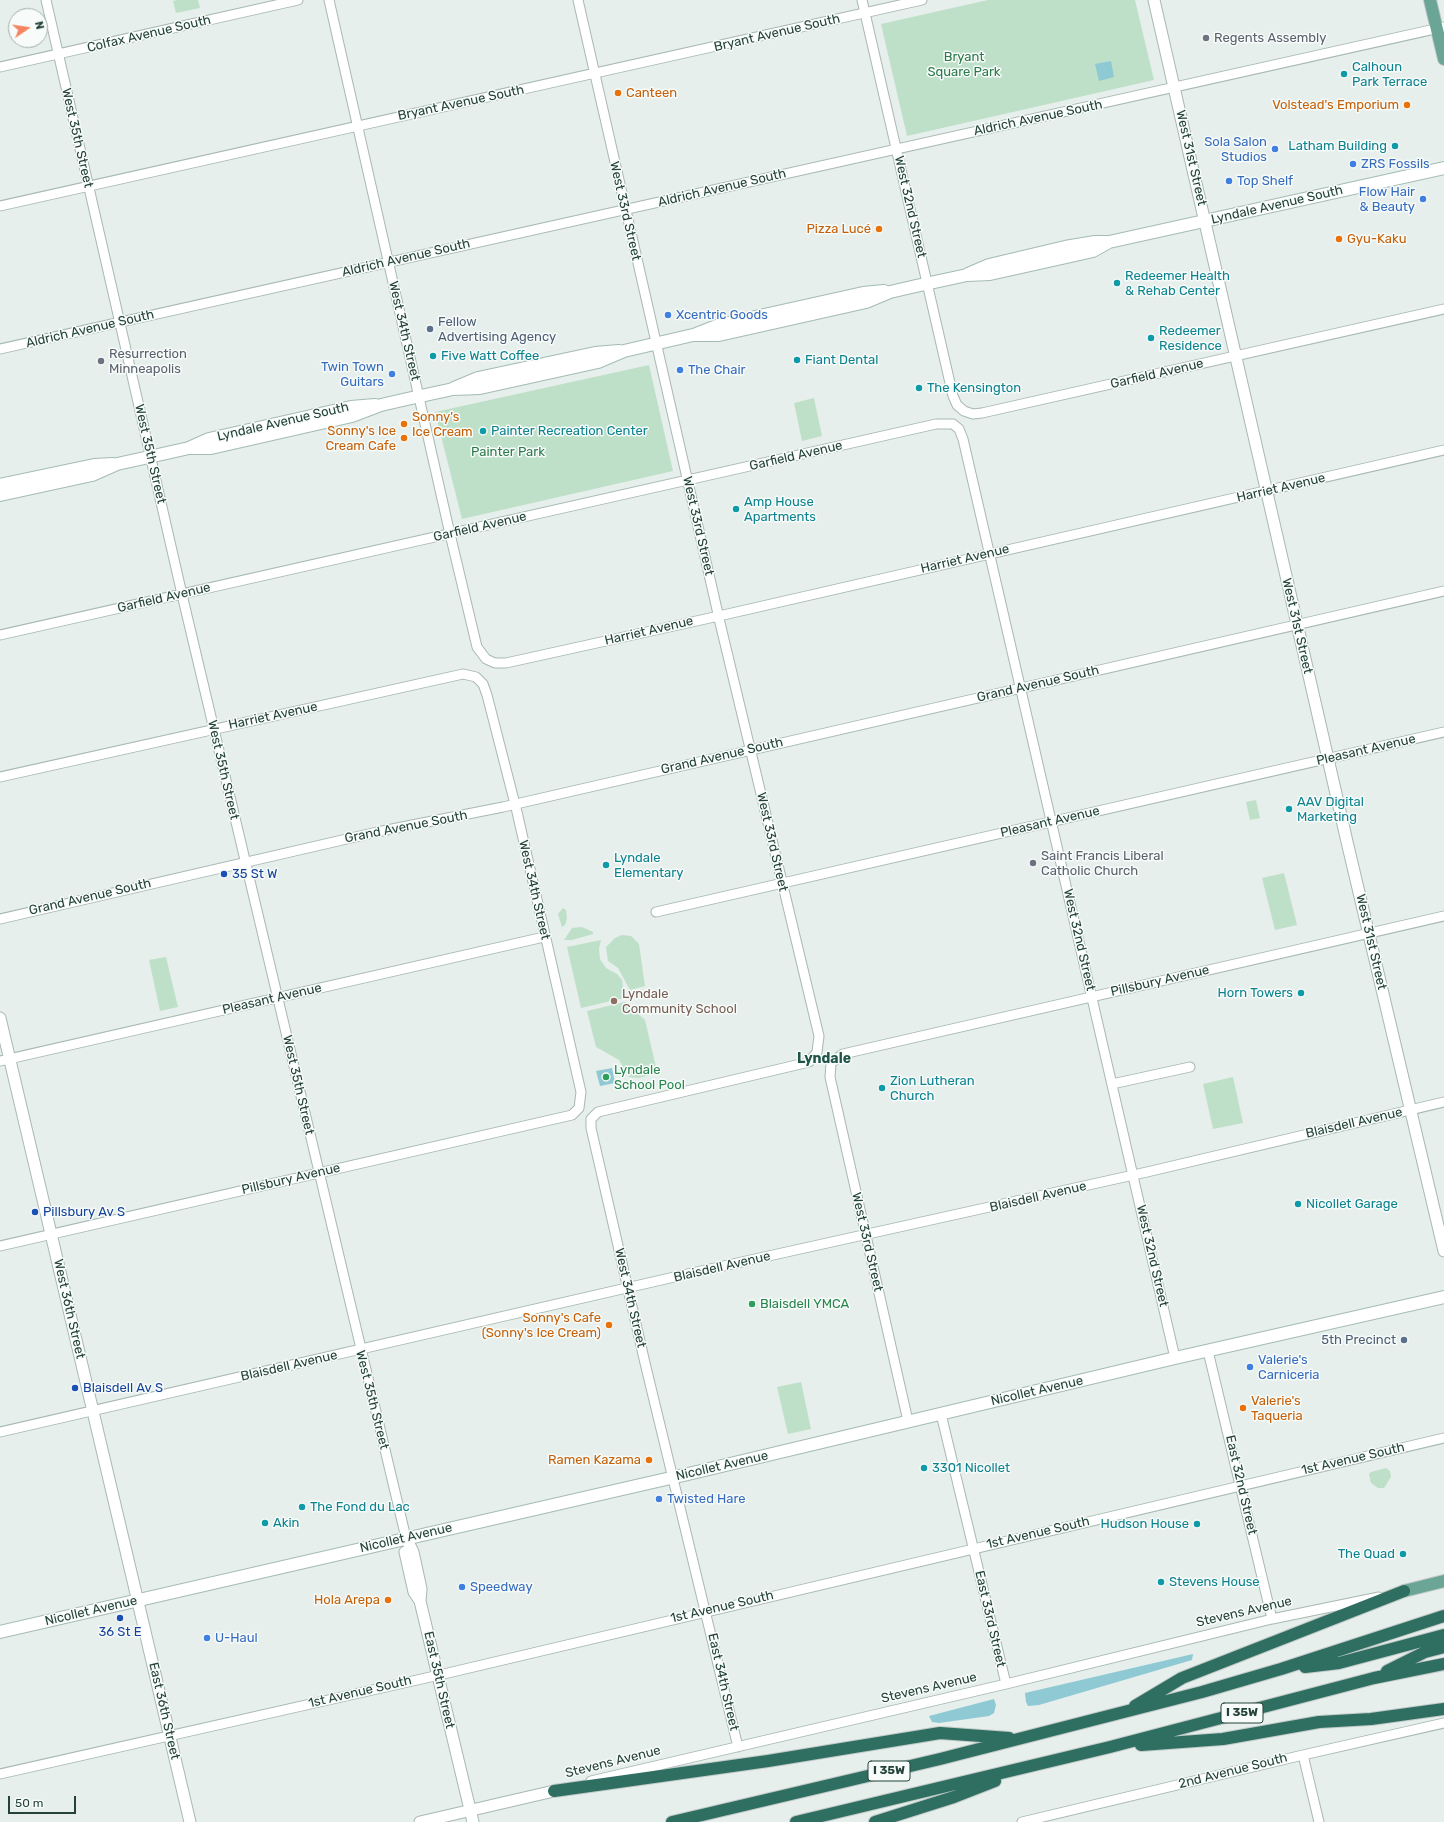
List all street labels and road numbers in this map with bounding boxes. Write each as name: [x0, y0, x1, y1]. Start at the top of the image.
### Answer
street label: Bryant Avenue South: [712, 11, 842, 55]
street label: Colfax Avenue South: [86, 12, 212, 56]
street label: Bryant Avenue South: [396, 82, 526, 124]
street label: West 35th Street: [58, 87, 96, 189]
street label: Aldrich Avenue South: [972, 97, 1104, 139]
street label: West 31st Street: [1172, 109, 1210, 207]
street label: West 32nd Street: [891, 155, 929, 259]
street label: West 33rd Street: [606, 160, 644, 262]
street label: Aldrich Avenue South: [656, 166, 788, 210]
street label: Lyndale Avenue South: [1210, 182, 1344, 228]
street label: Aldrich Avenue South: [340, 236, 472, 280]
street label: West 34th Street: [385, 280, 423, 382]
street label: Aldrich Avenue South: [24, 307, 156, 351]
street label: Garfield Avenue: [1109, 356, 1205, 392]
street label: Lyndale Avenue South: [216, 399, 350, 445]
street label: West 35th Street: [131, 403, 169, 505]
street label: Garfield Avenue: [748, 438, 844, 474]
street label: Harriet Avenue: [1235, 470, 1327, 506]
street label: West 33rd Street: [679, 475, 717, 577]
street label: Garfield Avenue: [432, 509, 528, 545]
street label: Harriet Avenue: [919, 541, 1011, 577]
street label: West 31st Street: [1278, 577, 1316, 675]
street label: Garfield Avenue: [116, 580, 212, 616]
street label: Harriet Avenue: [603, 613, 695, 649]
street label: Grand Avenue South: [975, 662, 1101, 706]
street label: Harriet Avenue: [227, 699, 319, 733]
street label: West 35th Street: [204, 719, 242, 821]
street label: Pleasant Avenue: [1315, 731, 1417, 769]
street label: Grand Avenue South: [659, 734, 785, 778]
street label: West 33rd Street: [753, 791, 791, 893]
street label: Pleasant Avenue: [999, 803, 1101, 841]
street label: Grand Avenue South: [343, 807, 469, 847]
street label: West 34th Street: [515, 839, 553, 941]
street label: Grand Avenue South: [27, 875, 153, 919]
street label: West 32nd Street: [1060, 888, 1098, 992]
street label: West 31st Street: [1352, 893, 1390, 991]
street label: Pillsbury Avenue: [1109, 962, 1211, 1000]
street label: Pleasant Avenue: [221, 980, 323, 1018]
street label: West 35th Street: [279, 1034, 317, 1136]
street label: Blaisdell Avenue: [1304, 1104, 1404, 1142]
street label: Pillsbury Avenue: [240, 1160, 342, 1198]
street label: Blaisdell Avenue: [988, 1178, 1088, 1216]
street label: West 33rd Street: [848, 1191, 886, 1293]
street label: West 32nd Street: [1133, 1204, 1171, 1308]
street label: West 34th Street: [611, 1247, 649, 1349]
street label: Blaisdell Avenue: [672, 1248, 772, 1286]
street label: West 36th Street: [50, 1258, 88, 1360]
street label: Blaisdell Avenue: [239, 1347, 339, 1385]
street label: West 35th Street: [352, 1349, 392, 1451]
street label: Nicollet Avenue: [989, 1373, 1085, 1409]
street label: East 32nd Street: [1222, 1434, 1260, 1536]
street label: 1st Avenue South: [1300, 1440, 1406, 1478]
street label: Nicollet Avenue: [674, 1448, 770, 1484]
street label: 1st Avenue South: [985, 1514, 1091, 1552]
street label: Nicollet Avenue: [358, 1520, 454, 1556]
street label: East 33rd Street: [971, 1569, 1009, 1669]
street label: 1st Avenue South: [669, 1588, 775, 1626]
street label: Nicollet Avenue: [43, 1593, 139, 1629]
street label: Stevens Avenue: [1195, 1593, 1293, 1631]
street label: East 35th Street: [420, 1630, 458, 1730]
street label: East 34th Street: [704, 1632, 742, 1732]
street label: East 36th Street: [145, 1661, 183, 1761]
street label: Stevens Avenue: [880, 1669, 978, 1707]
street label: 1st Avenue South: [307, 1673, 413, 1711]
road number: I 35W: [1221, 1703, 1263, 1723]
street label: Stevens Avenue: [564, 1743, 662, 1781]
street label: 2nd Avenue South: [1177, 1750, 1289, 1792]
road number: I 35W: [868, 1761, 910, 1781]

